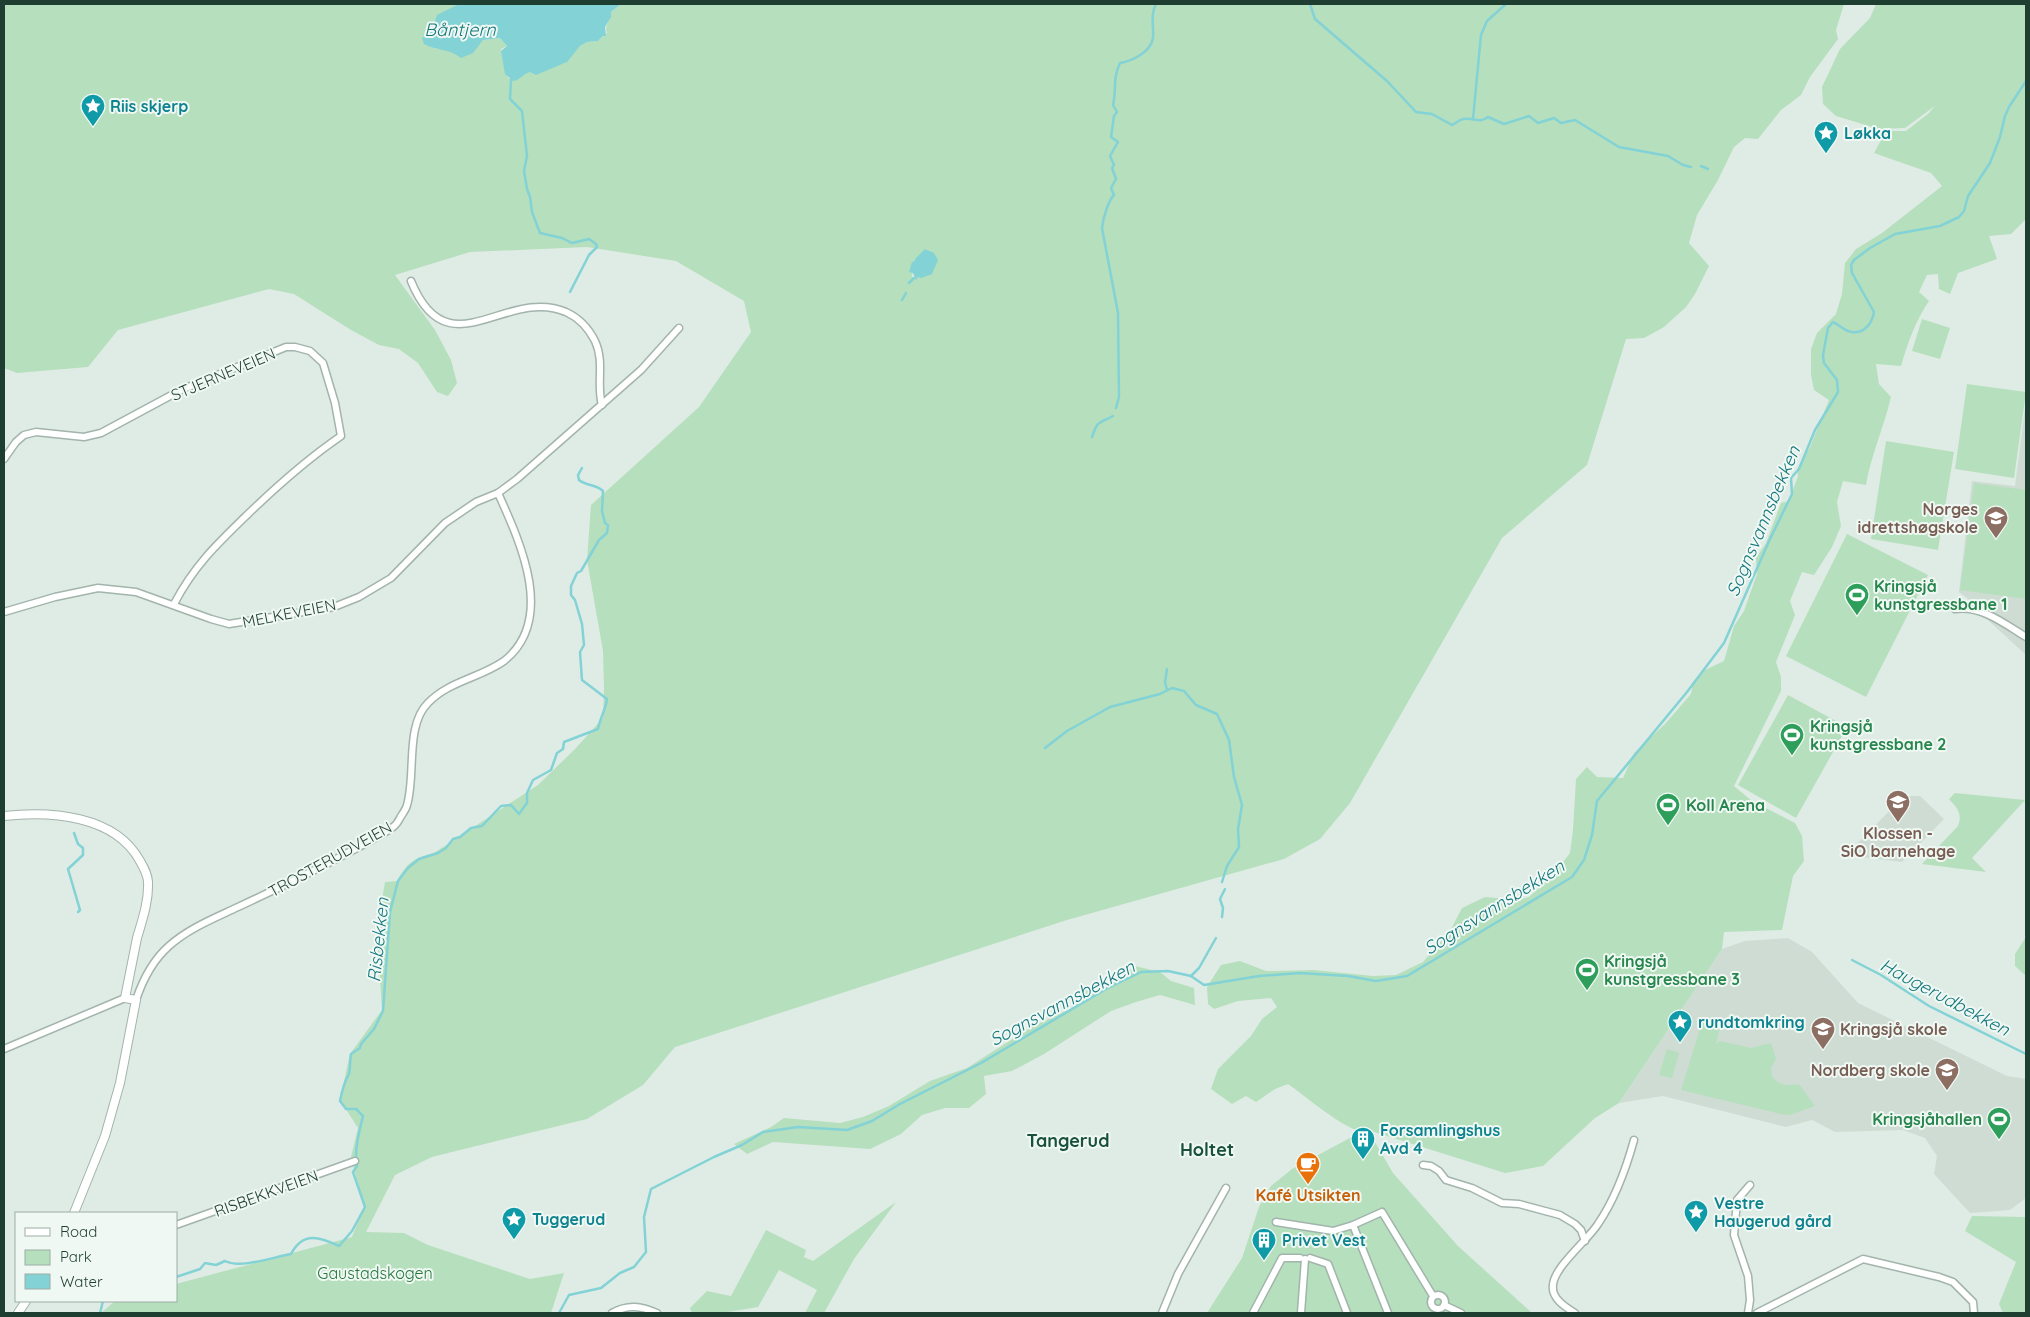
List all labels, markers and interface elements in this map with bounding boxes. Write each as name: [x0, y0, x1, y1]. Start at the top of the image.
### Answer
water label: Båntjern: [424, 18, 496, 41]
place icon: Riis skjerp: [80, 93, 106, 127]
place label: Riis skjerp: [110, 96, 188, 116]
place icon: Løkka: [1813, 120, 1839, 154]
place label: Løkka: [1844, 123, 1891, 143]
street label: STJERNEVEIEN: [168, 343, 278, 405]
water label: Sognsvannsbekken: [1721, 442, 1805, 600]
place label: Norges idrettshøgskole: [1858, 499, 1978, 537]
school or university icon: Norges idrettshøgskole: [1983, 505, 2009, 539]
place label: Kringsjå kunstgressbane 1: [1874, 576, 2008, 614]
sports icon: Kringsjå kunstgressbane 1: [1844, 582, 1870, 616]
street label: MELKEVEIEN: [240, 594, 338, 632]
place label: Kringsjå kunstgressbane 2: [1810, 716, 1946, 754]
sports icon: Kringsjå kunstgressbane 2: [1779, 722, 1805, 756]
school or university icon: Klossen - SiO barnehage: [1885, 789, 1911, 823]
sports icon: Koll Arena: [1655, 792, 1681, 826]
place label: Koll Arena: [1686, 795, 1765, 815]
street label: TROSTERUDVEIEN: [265, 817, 395, 901]
place label: Klossen - SiO barnehage: [1841, 823, 1955, 861]
water label: Sognsvannsbekken: [1420, 854, 1569, 959]
water label: Risbekken: [362, 896, 394, 983]
place label: Kringsjå kunstgressbane 3: [1604, 951, 1740, 989]
water label: Haugerudbekken: [1876, 953, 2014, 1041]
water label: Sognsvannsbekken: [985, 955, 1139, 1051]
sports icon: Kringsjå kunstgressbane 3: [1574, 957, 1600, 991]
place icon: rundtomkring: [1667, 1009, 1693, 1043]
place label: rundtomkring: [1698, 1012, 1805, 1032]
school or university icon: Kringsjå skole: [1810, 1016, 1836, 1050]
place label: Kringsjå skole: [1840, 1019, 1947, 1039]
school or university icon: Nordberg skole: [1934, 1057, 1960, 1091]
place label: Nordberg skole: [1811, 1060, 1930, 1080]
sports icon: Kringsjåhallen: [1986, 1106, 2012, 1140]
place label: Kringsjåhallen: [1872, 1109, 1982, 1129]
place label: Forsamlingshus Avd 4: [1380, 1120, 1500, 1158]
building icon: Forsamlingshus Avd 4: [1350, 1126, 1376, 1160]
district label: Tangerud: [1027, 1129, 1109, 1152]
district label: Holtet: [1180, 1138, 1234, 1161]
cafe icon: Kafé Utsikten: [1295, 1151, 1321, 1185]
street label: RISBEKKVEIEN: [211, 1165, 321, 1221]
place label: Kafé Utsikten: [1255, 1185, 1361, 1205]
place label: Vestre Haugerud gård: [1714, 1193, 1832, 1231]
place icon: Vestre Haugerud gård: [1683, 1199, 1709, 1233]
place icon: Tuggerud: [501, 1206, 527, 1240]
place label: Tuggerud: [532, 1209, 605, 1229]
legend: [15, 1212, 178, 1302]
text: Road: [60, 1222, 97, 1241]
building icon: Privet Vest: [1251, 1227, 1277, 1261]
place label: Privet Vest: [1282, 1230, 1366, 1250]
text: Park: [60, 1247, 92, 1266]
park label: Gaustadskogen: [317, 1263, 433, 1283]
text: Water: [60, 1272, 103, 1291]

